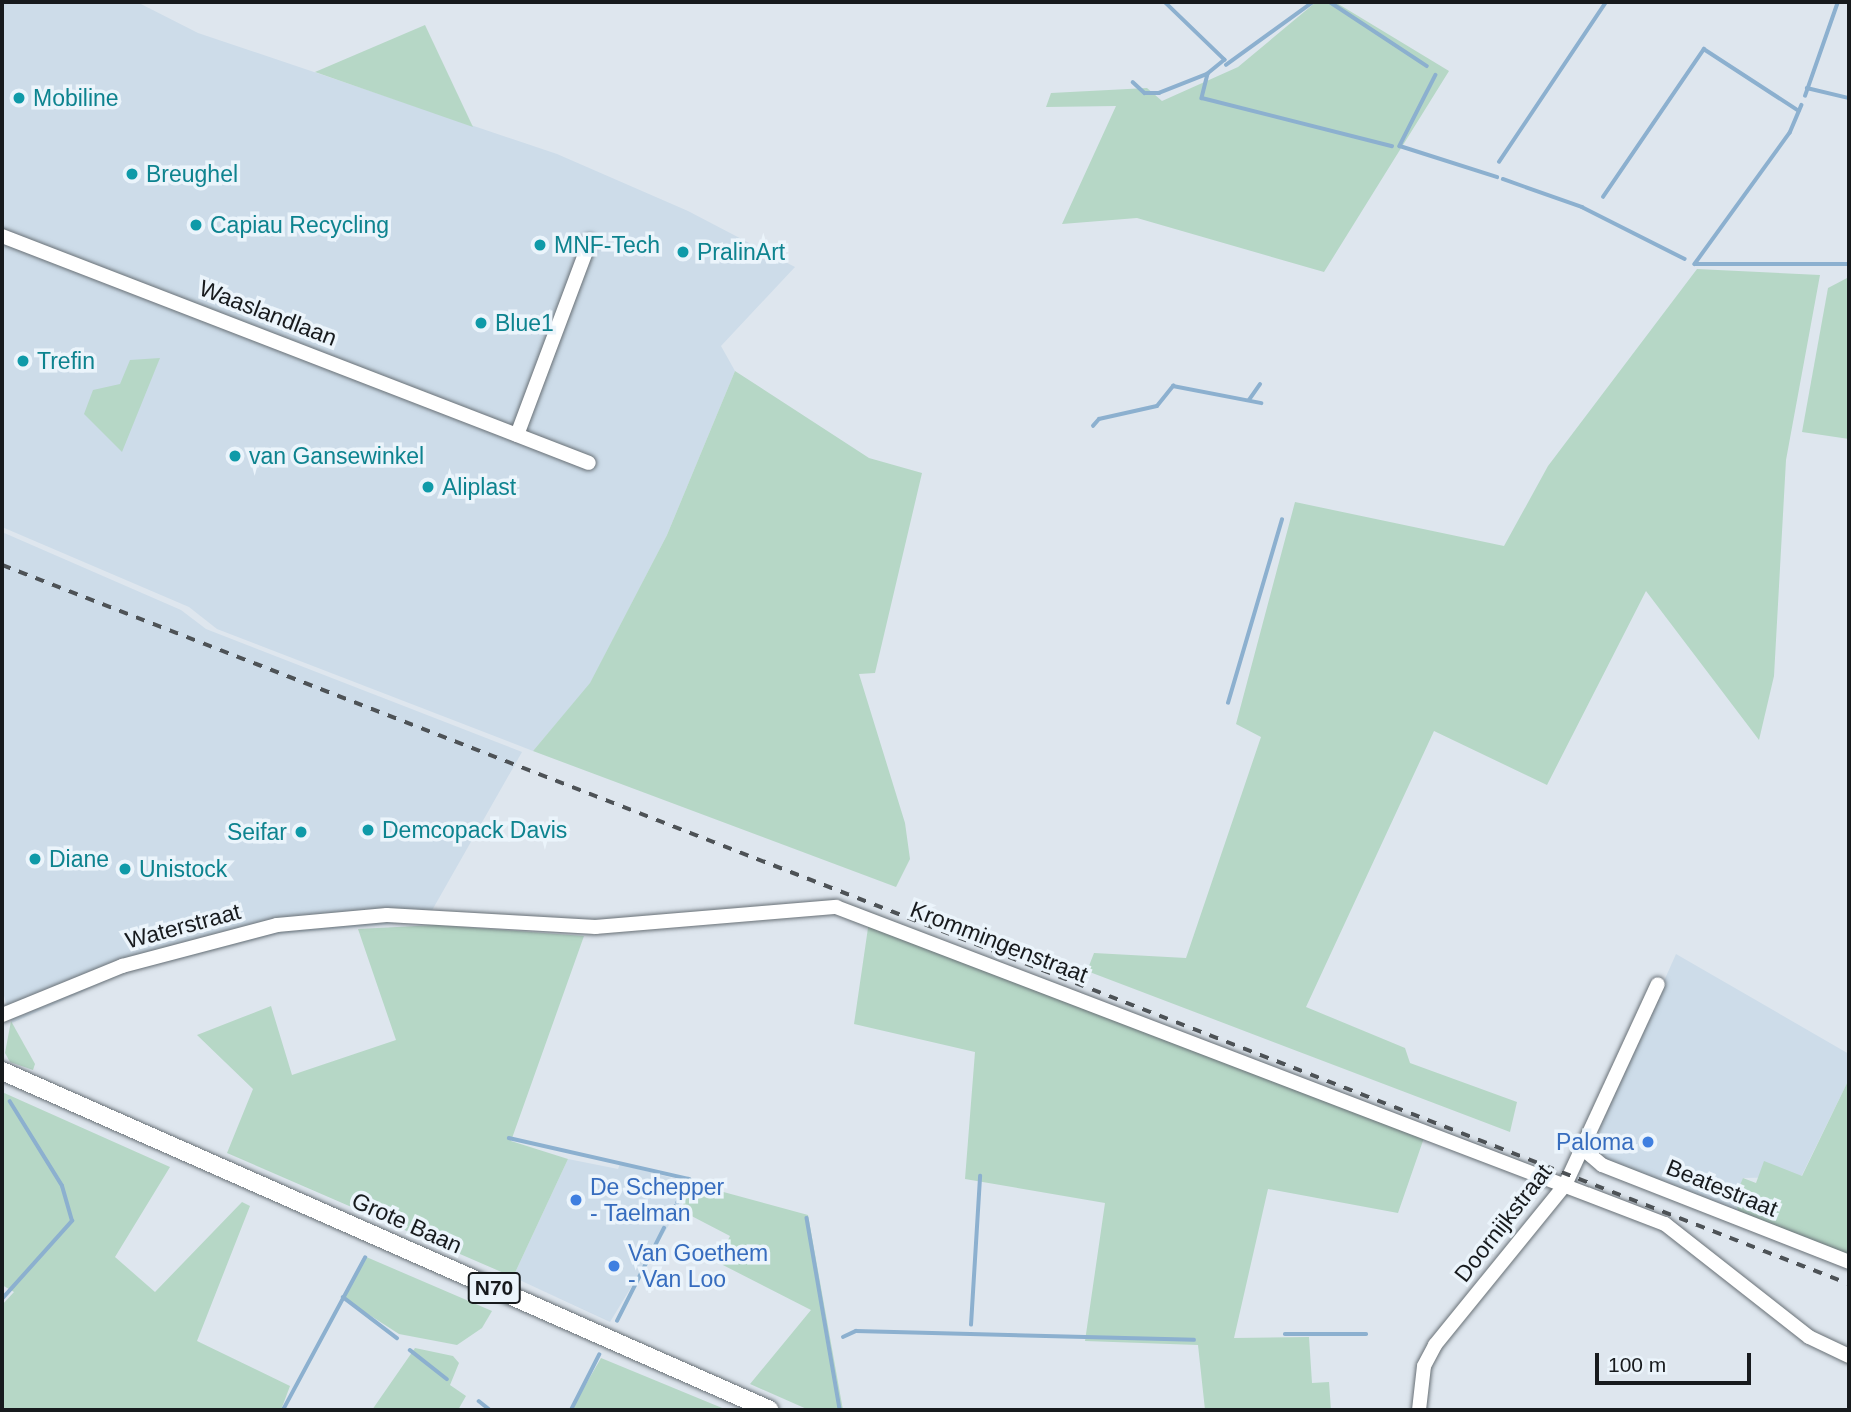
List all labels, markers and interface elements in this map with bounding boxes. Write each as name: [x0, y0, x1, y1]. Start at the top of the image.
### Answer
place label: Mobiline: [33, 84, 119, 112]
marker: Mobiline: [11, 90, 27, 106]
place label: Breughel: [146, 160, 238, 188]
marker: Breughel: [124, 166, 140, 182]
place label: Capiau Recycling: [210, 211, 389, 239]
marker: Capiau Recycling: [188, 217, 204, 233]
place label: MNF-Tech: [554, 231, 660, 259]
marker: MNF-Tech: [532, 237, 548, 253]
place label: PralinArt: [697, 238, 785, 266]
marker: PralinArt: [675, 244, 691, 260]
street label: Waaslandlaan: [195, 274, 341, 352]
place label: Blue1: [495, 309, 554, 337]
marker: Blue1: [473, 315, 489, 331]
place label: Trefin: [37, 347, 95, 375]
marker: Trefin: [15, 353, 31, 369]
place label: van Gansewinkel: [249, 442, 424, 470]
marker: van Gansewinkel: [227, 448, 243, 464]
place label: Aliplast: [442, 473, 516, 501]
marker: Aliplast: [420, 479, 436, 495]
place label: Demcopack Davis: [382, 816, 567, 844]
place label: Seifar: [227, 818, 287, 846]
marker: Demcopack Davis: [360, 822, 376, 838]
marker: Seifar: [293, 824, 309, 840]
place label: Diane: [49, 845, 109, 873]
marker: Diane: [27, 851, 43, 867]
place label: Unistock: [139, 855, 227, 883]
marker: Unistock: [117, 861, 133, 877]
street label: Krommingenstraat: [906, 895, 1092, 989]
street label: Waterstraat: [122, 897, 244, 955]
place label: Paloma: [1556, 1128, 1634, 1156]
marker: Paloma: [1640, 1134, 1656, 1150]
street label: Beatestraat: [1662, 1153, 1782, 1223]
street label: Doornijkstraat: [1448, 1159, 1558, 1287]
place label: De Schepper - Taelman: [590, 1173, 724, 1227]
street label: Grote Baan: [348, 1186, 466, 1260]
marker: De Schepper - Taelman: [568, 1192, 584, 1208]
place label: Van Goethem - Van Loo: [628, 1239, 768, 1293]
marker: Van Goethem - Van Loo: [606, 1258, 622, 1274]
road number: N70: [466, 1270, 522, 1306]
scale bar: [1599, 1338, 1755, 1382]
text: 100 m: [1608, 1353, 1666, 1376]

